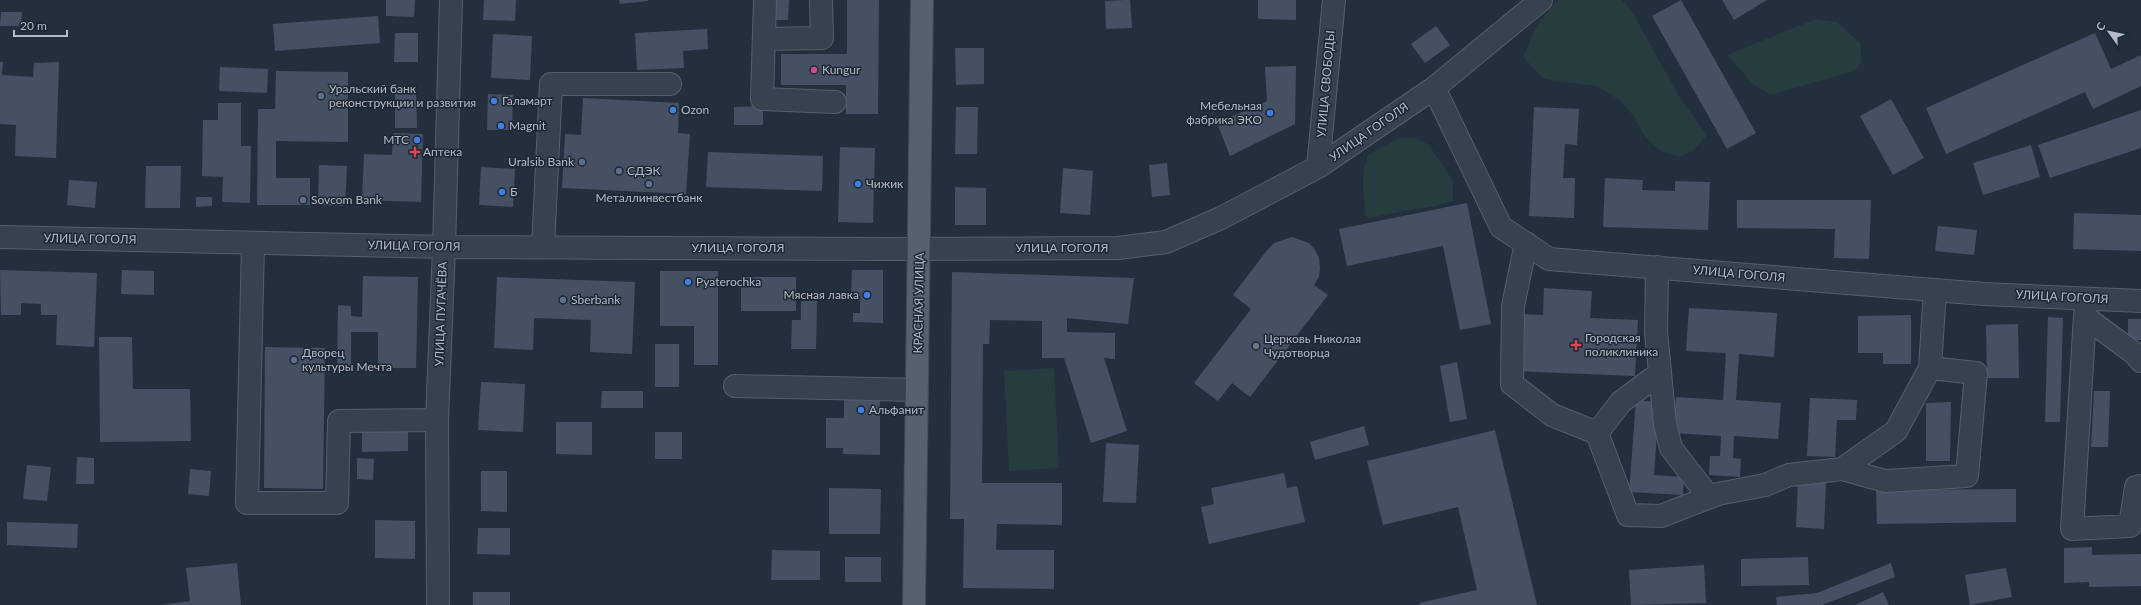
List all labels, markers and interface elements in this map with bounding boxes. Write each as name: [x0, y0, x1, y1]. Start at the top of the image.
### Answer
scale bar: [14, 12, 67, 38]
north arrow: [2089, 12, 2129, 52]
text: 20 m: [20, 18, 47, 33]
text: С: [2093, 19, 2108, 33]
street label: УЛИЦА СВОБОДЫ: [1313, 30, 1338, 138]
place label: Kungur: [822, 62, 861, 77]
marker: Kungur: [809, 65, 819, 75]
place label: Уральский банк реконструкции и развития: [329, 81, 476, 110]
marker: Уральский банк реконструкции и развития: [316, 91, 326, 101]
place label: Галамарт: [502, 93, 553, 108]
marker: Галамарт: [489, 96, 499, 106]
place label: Мебельная фабрика ЭКО: [1186, 98, 1262, 127]
street label: УЛИЦА ГОГОЛЯ: [1326, 99, 1411, 164]
place label: Ozon: [681, 102, 709, 117]
marker: Ozon: [668, 105, 678, 115]
marker: Мебельная фабрика ЭКО: [1265, 108, 1275, 118]
place label: Magnit: [509, 118, 547, 133]
marker: Magnit: [496, 121, 506, 131]
place label: МТС: [383, 132, 409, 147]
marker: МТС: [412, 135, 422, 145]
place label: Аптека: [423, 144, 462, 159]
marker: Аптека: [410, 147, 420, 157]
place label: Uralsib Bank: [508, 154, 575, 169]
marker: Uralsib Bank: [577, 157, 587, 167]
place label: СДЭК: [627, 163, 661, 178]
marker: СДЭК: [614, 166, 624, 176]
place label: Чижик: [866, 176, 904, 191]
marker: Металлинвестбанк: [644, 179, 654, 189]
marker: Чижик: [853, 179, 863, 189]
place label: Б: [510, 184, 517, 199]
marker: Б: [497, 187, 507, 197]
place label: Металлинвестбанк: [596, 190, 703, 205]
place label: Sovcom Bank: [311, 192, 383, 207]
marker: Sovcom Bank: [298, 195, 308, 205]
street label: УЛИЦА ГОГОЛЯ: [43, 230, 137, 247]
street label: УЛИЦА ГОГОЛЯ: [367, 237, 461, 254]
street label: УЛИЦА ГОГОЛЯ: [692, 240, 784, 255]
street label: УЛИЦА ГОГОЛЯ: [1016, 240, 1108, 255]
street label: КРАСНАЯ УЛИЦА: [910, 251, 927, 354]
street label: УЛИЦА ПУГАЧЁВА: [431, 260, 450, 367]
street label: УЛИЦА ГОГОЛЯ: [1692, 262, 1786, 285]
place label: Pyaterochka: [696, 274, 761, 289]
marker: Pyaterochka: [683, 277, 693, 287]
place label: Мясная лавка: [784, 287, 859, 302]
street label: УЛИЦА ГОГОЛЯ: [2015, 287, 2109, 306]
marker: Мясная лавка: [862, 290, 872, 300]
place label: Sberbank: [571, 292, 621, 307]
marker: Sberbank: [558, 295, 568, 305]
place label: Городская поликлиника: [1585, 330, 1658, 359]
place label: Церковь Николая Чудотворца: [1264, 331, 1361, 360]
marker: Городская поликлиника: [1570, 339, 1582, 351]
marker: Церковь Николая Чудотворца: [1251, 341, 1261, 351]
place label: Дворец культуры Мечта: [302, 345, 392, 374]
marker: Дворец культуры Мечта: [289, 355, 299, 365]
place label: Альфанит: [869, 402, 924, 417]
marker: Альфанит: [856, 405, 866, 415]

